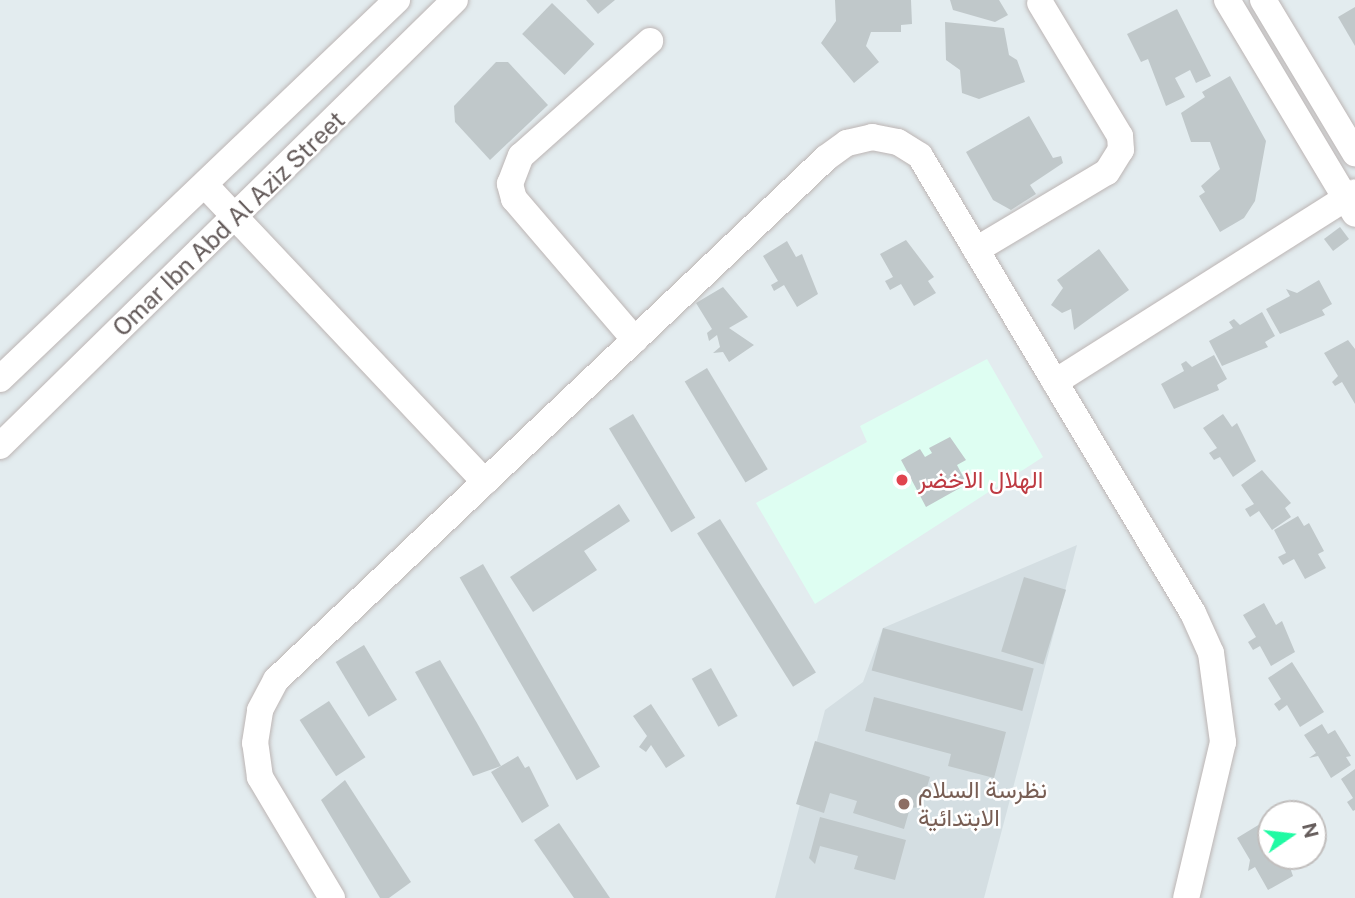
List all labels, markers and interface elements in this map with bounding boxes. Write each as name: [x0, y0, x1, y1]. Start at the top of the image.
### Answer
street label: Omar Ibn Abd Al Aziz Street: [107, 106, 351, 342]
place label: الهلال الاخضر: [918, 466, 1043, 494]
marker: الهلال الاخضر: [892, 470, 912, 490]
place label: نظرسة السلام الابتدائية: [918, 776, 1047, 832]
marker: نظرسة السلام الابتدائية: [896, 796, 912, 812]
north arrow: [1257, 800, 1327, 870]
text: N: [1298, 821, 1323, 840]

